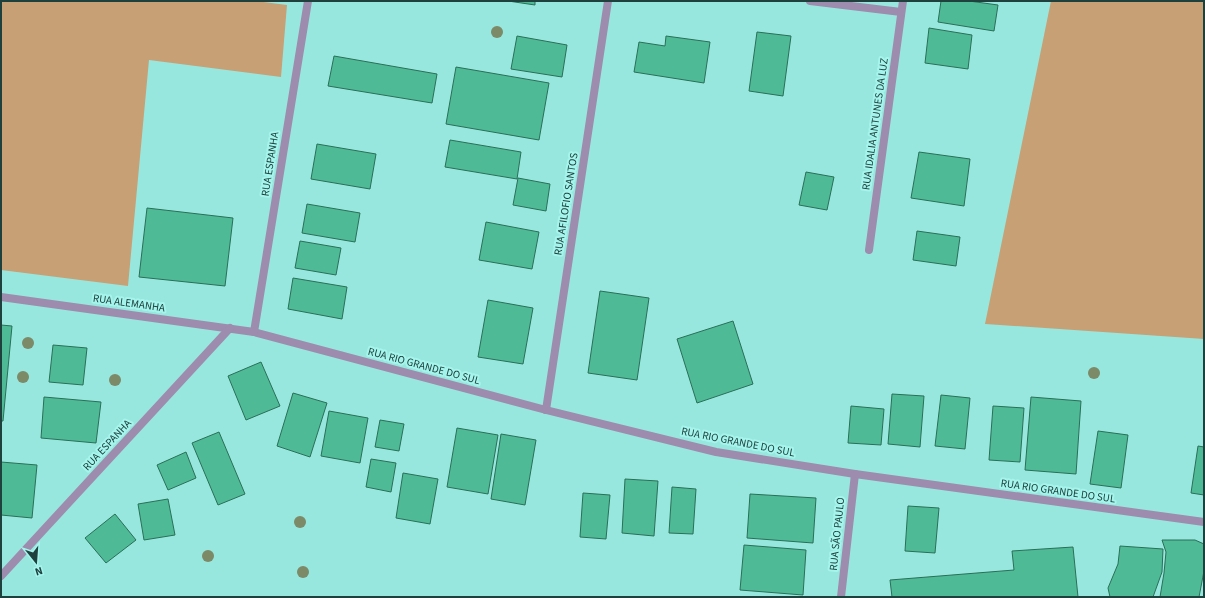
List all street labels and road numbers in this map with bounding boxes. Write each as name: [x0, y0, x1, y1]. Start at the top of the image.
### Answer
street label: RUA IDALIA ANTUNES DA LUZ: [858, 57, 892, 191]
street label: RUA ESPANHA: [258, 131, 282, 197]
street label: RUA AFILOFIO SANTOS: [550, 152, 582, 256]
street label: RUA ALEMANHA: [92, 291, 166, 315]
street label: RUA RIO GRANDE DO SUL: [366, 344, 482, 388]
street label: RUA ESPANHA: [79, 416, 135, 474]
street label: RUA RIO GRANDE DO SUL: [680, 424, 797, 461]
street label: RUA RIO GRANDE DO SUL: [1000, 476, 1117, 507]
street label: RUA SÃO PAULO: [826, 497, 848, 571]

